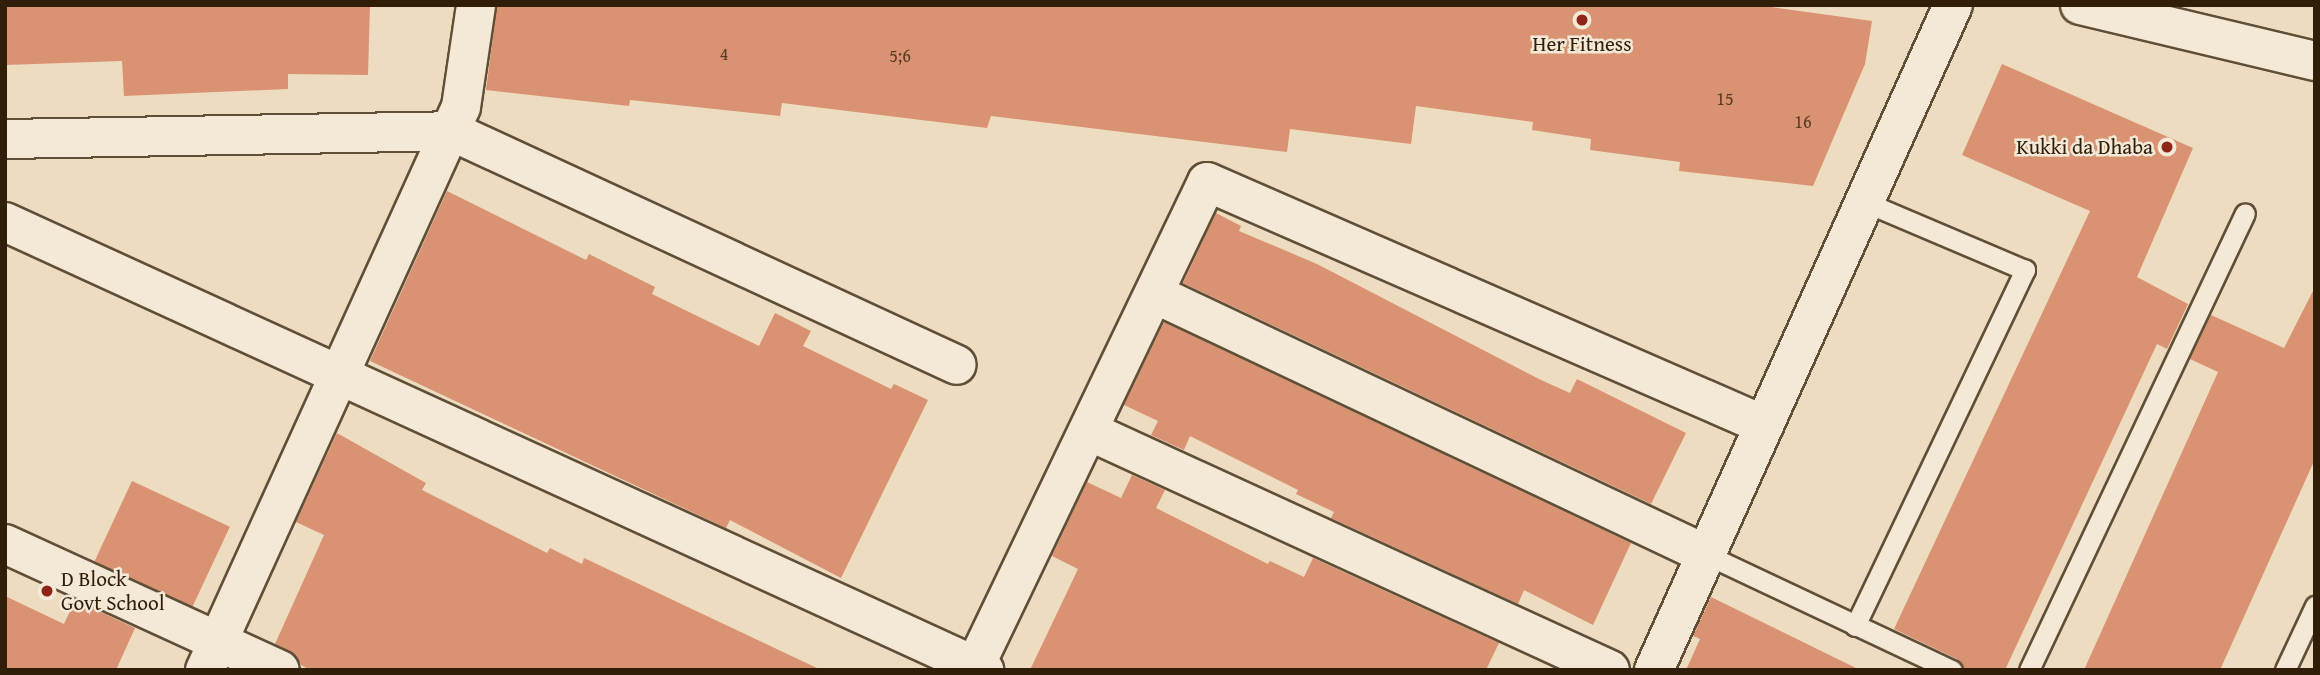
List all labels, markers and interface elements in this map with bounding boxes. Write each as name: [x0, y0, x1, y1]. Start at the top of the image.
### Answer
marker: Her Fitness: [1574, 12, 1590, 28]
place label: Her Fitness: [1533, 31, 1631, 57]
house number: 4: [720, 43, 728, 65]
house number: 5;6: [889, 45, 911, 67]
house number: 15: [1716, 88, 1734, 110]
house number: 16: [1794, 111, 1812, 133]
place label: Kukki da Dhaba: [2016, 134, 2153, 160]
marker: Kukki da Dhaba: [2159, 139, 2175, 155]
place label: D Block Govt School: [61, 566, 165, 616]
marker: D Block Govt School: [39, 583, 55, 599]

